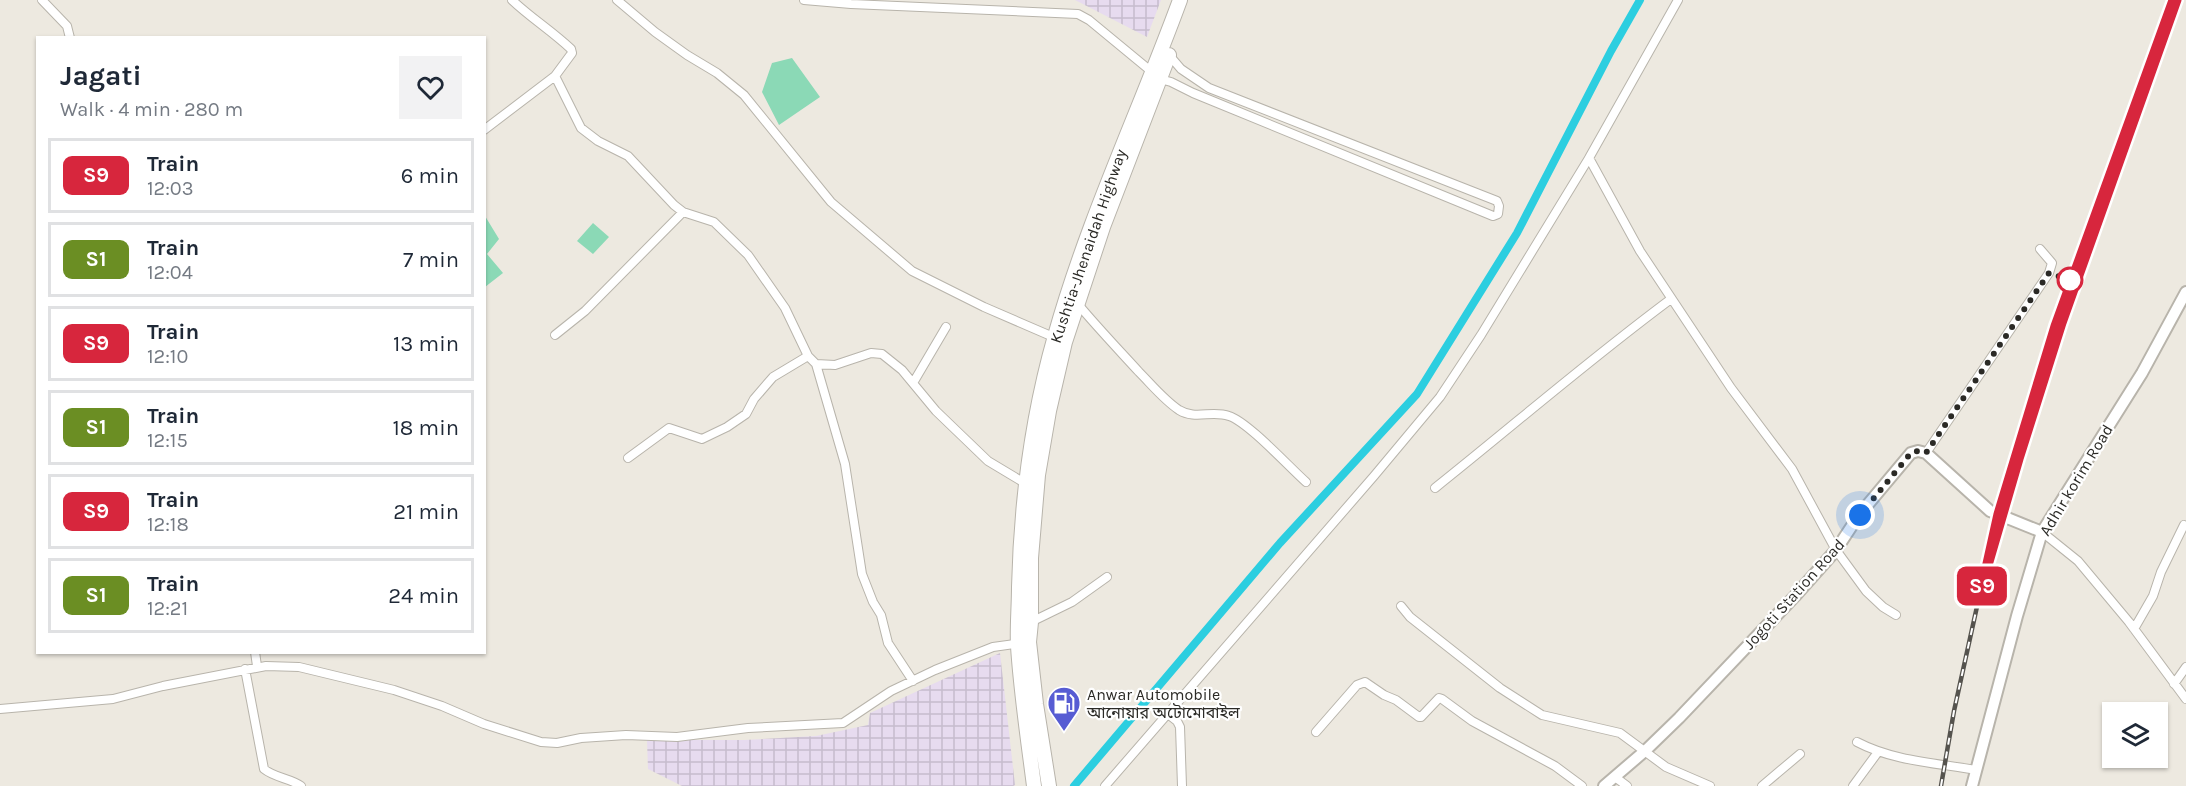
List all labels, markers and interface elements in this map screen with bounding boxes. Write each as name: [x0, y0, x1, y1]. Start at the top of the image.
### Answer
button: heart: [399, 56, 462, 119]
text: Jagati: [60, 59, 142, 92]
text: Walk · 4 min · 280 m: [60, 98, 243, 121]
street label: Kushtia-Jhenaidah Highway: [1046, 146, 1130, 346]
text: Train: [147, 151, 199, 177]
text: S9: [83, 163, 109, 187]
text: 6 min: [401, 163, 459, 189]
text: 12:03: [147, 177, 194, 200]
text: Train: [147, 235, 199, 261]
text: S1: [86, 247, 106, 271]
text: 7 min: [403, 247, 459, 273]
text: 12:04: [147, 261, 193, 284]
unlabelled marker: [2057, 267, 2083, 293]
text: Train: [147, 319, 199, 345]
text: S9: [83, 331, 109, 355]
text: 13 min: [393, 331, 459, 357]
text: 12:10: [147, 345, 188, 368]
text: Train: [147, 403, 199, 429]
text: S1: [86, 415, 106, 439]
text: 18 min: [393, 415, 459, 441]
street label: Adhir korim Road: [2035, 421, 2117, 539]
text: 12:15: [147, 429, 188, 452]
text: Train: [147, 487, 199, 513]
text: S9: [83, 499, 109, 523]
text: 21 min: [393, 499, 459, 525]
your location: [1845, 500, 1875, 530]
text: 12:18: [147, 513, 189, 536]
street label: Jogoti Station Road: [1739, 535, 1849, 653]
line badge: S9: [1955, 566, 2009, 606]
text: Train: [147, 571, 199, 597]
text: S9: [1969, 574, 1995, 598]
text: S1: [86, 583, 106, 607]
text: 24 min: [388, 583, 459, 609]
text: 12:21: [147, 597, 188, 620]
fuel station icon: Anwar Automobile আনোয়ার অটোমোবাইল: [1046, 685, 1082, 732]
place label: Anwar Automobile আনোয়ার অটোমোবাইল: [1086, 685, 1240, 722]
map controls: [2102, 702, 2168, 768]
button: layers: [2102, 702, 2168, 768]

